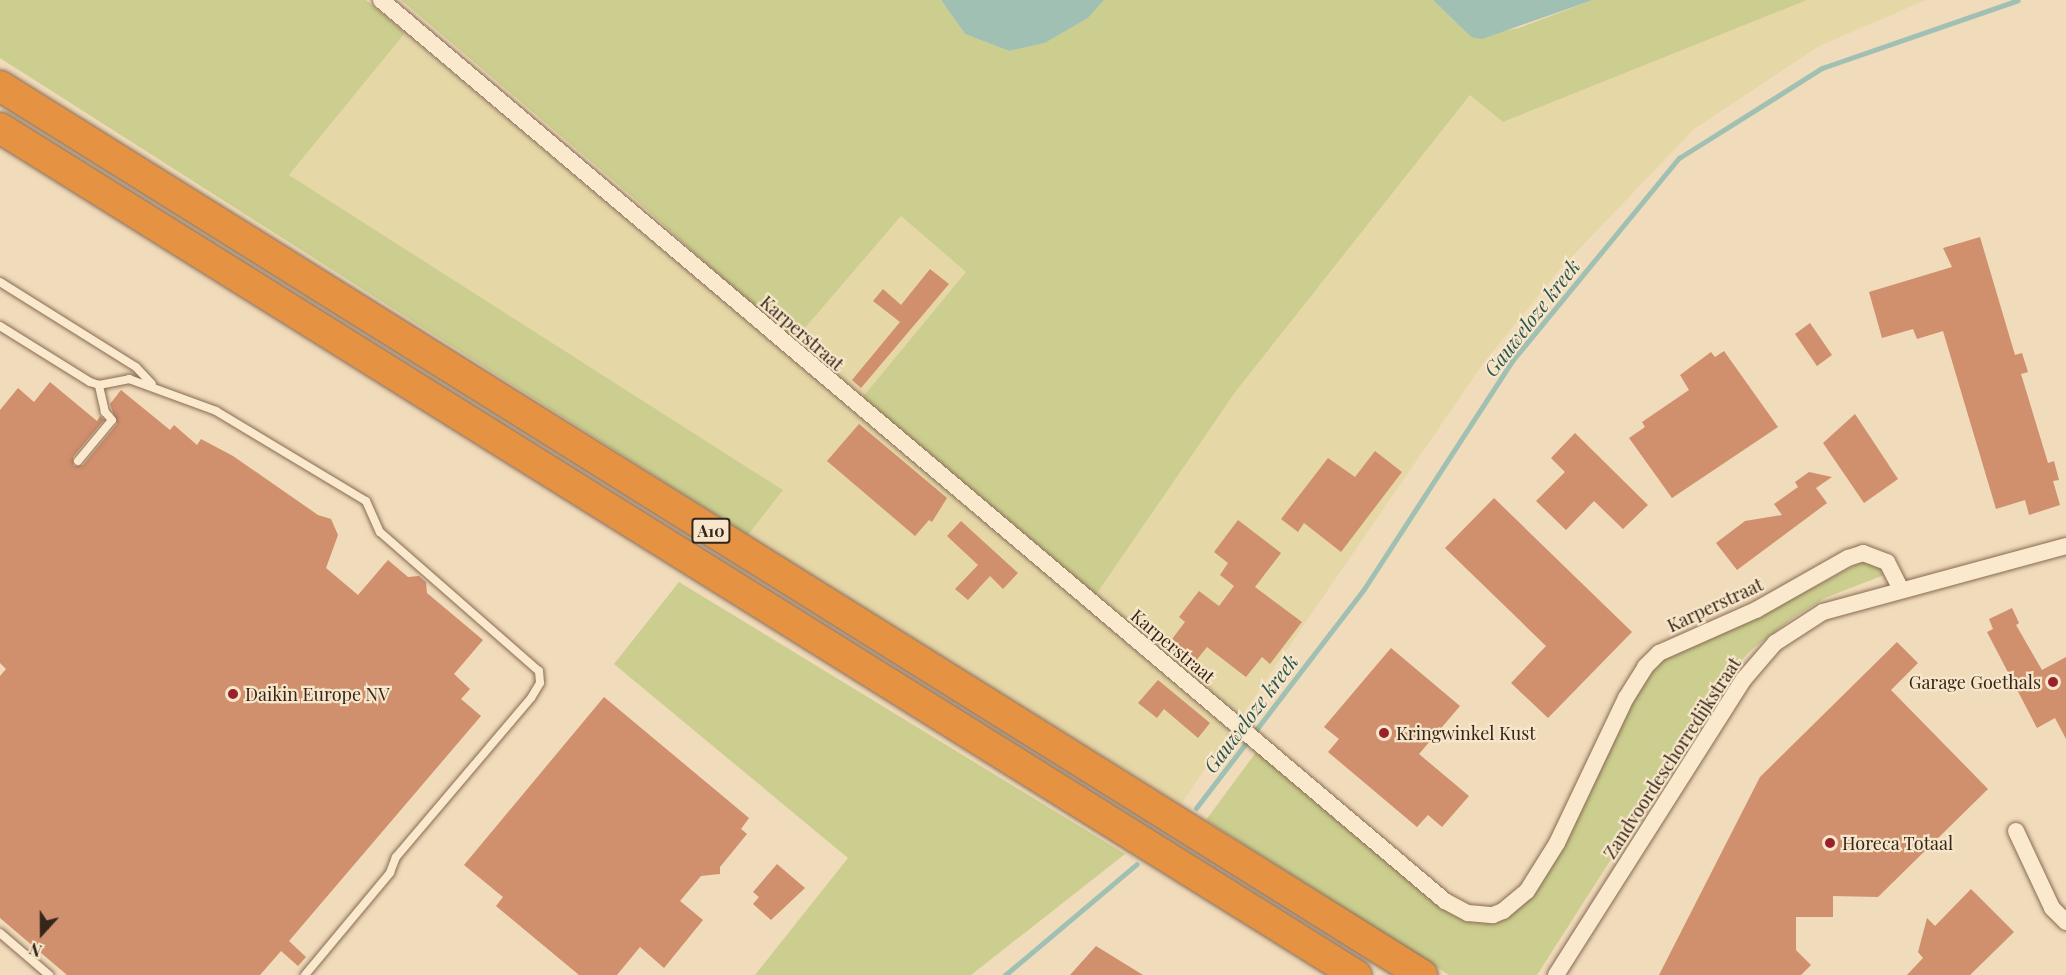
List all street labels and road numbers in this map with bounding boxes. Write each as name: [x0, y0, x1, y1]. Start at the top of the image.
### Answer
street label: Karperstraat: [756, 291, 848, 375]
road number: A10: [690, 518, 732, 544]
street label: Karperstraat: [1664, 573, 1766, 637]
street label: Karperstraat: [1127, 605, 1219, 687]
street label: Zandvoordeschorredijkstraat: [1599, 653, 1745, 863]

